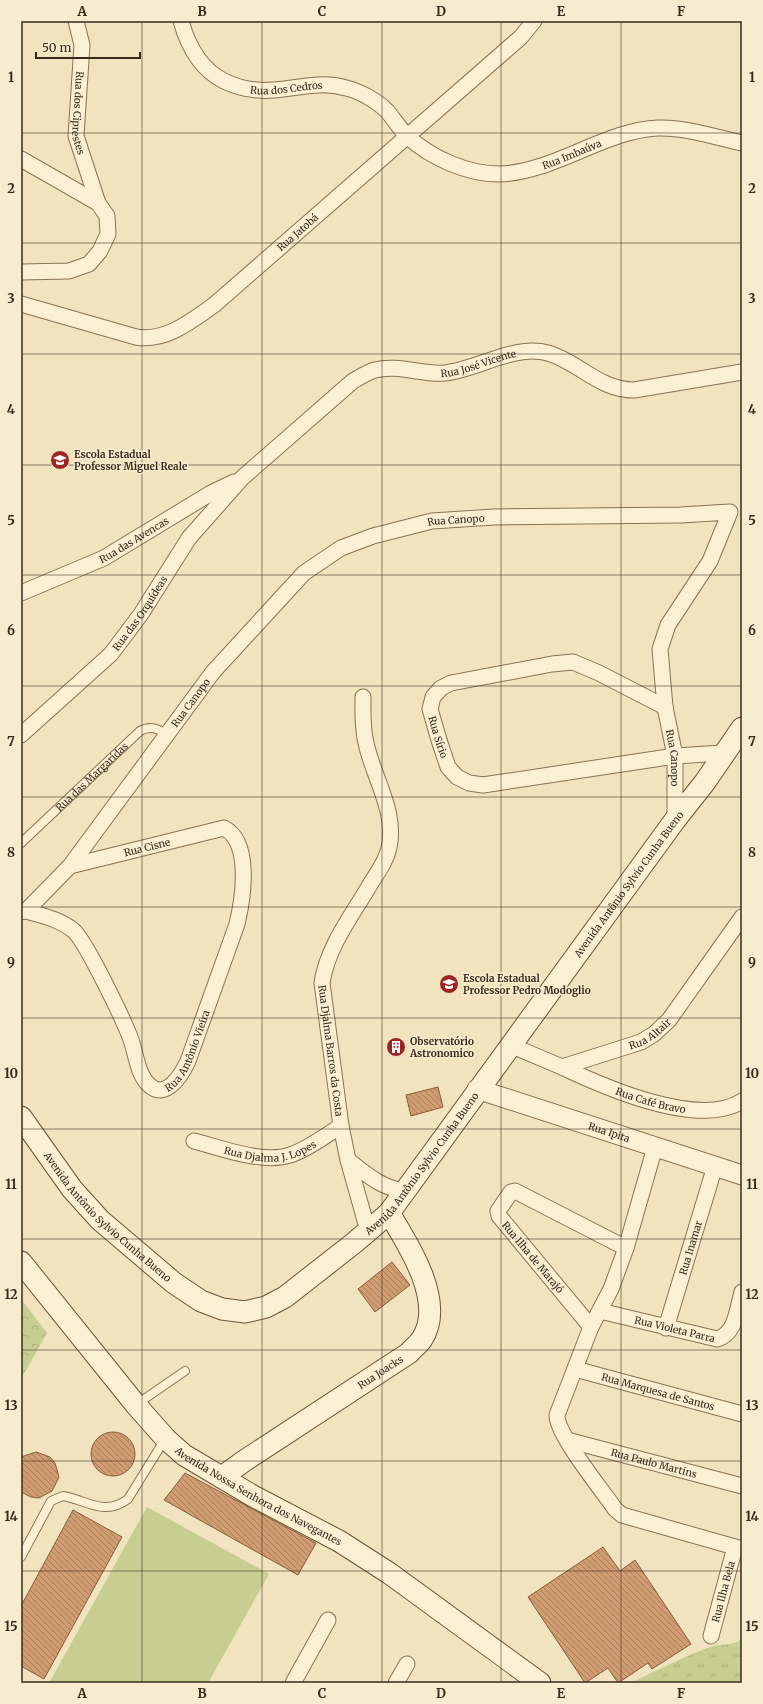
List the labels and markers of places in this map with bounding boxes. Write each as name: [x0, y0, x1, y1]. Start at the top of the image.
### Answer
place label: Escola Estadual Professor Miguel Reale: [74, 448, 188, 473]
school or university icon: Escola Estadual Professor Miguel Reale: [49, 449, 71, 471]
place label: Escola Estadual Professor Pedro Modoglio: [463, 972, 591, 997]
school or university icon: Escola Estadual Professor Pedro Modoglio: [438, 973, 460, 995]
place label: Observatório Astronomico: [409, 1035, 474, 1060]
building icon: Observatório Astronomico: [385, 1036, 407, 1058]

